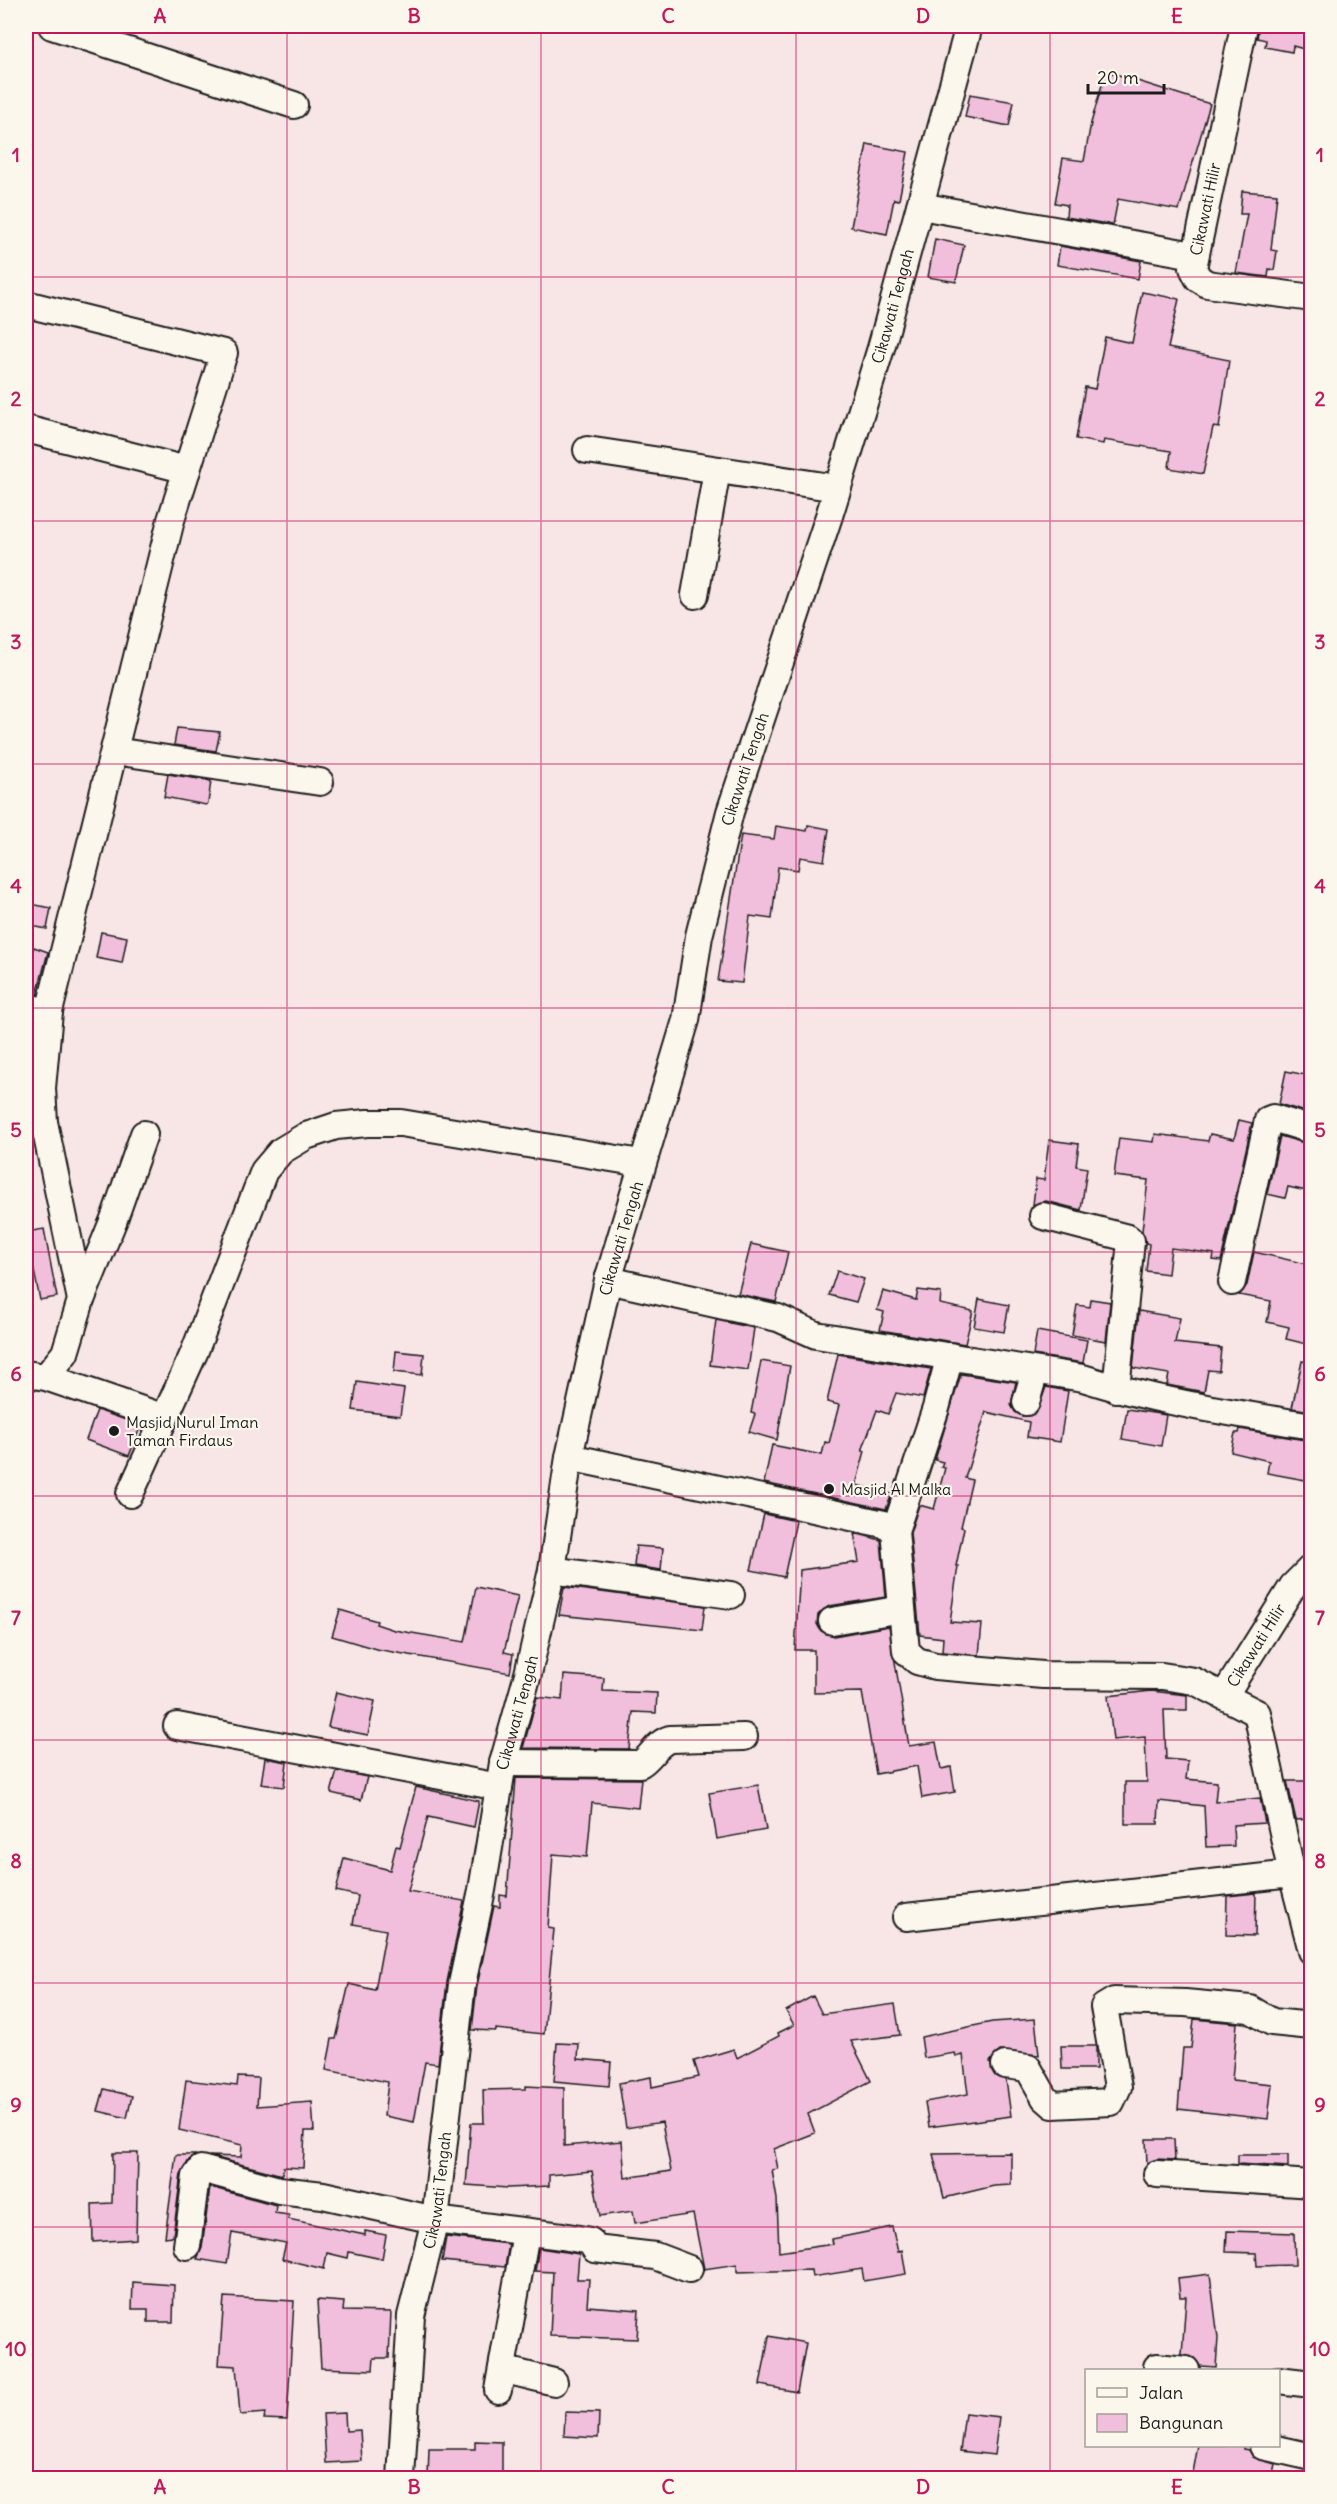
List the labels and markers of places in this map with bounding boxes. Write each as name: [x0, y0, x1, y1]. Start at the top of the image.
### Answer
place label: Masjid Nurul Iman Taman Firdaus: [126, 1412, 259, 1450]
marker: Masjid Nurul Iman Taman Firdaus: [107, 1424, 121, 1438]
place label: Masjid Al Malka: [841, 1479, 951, 1499]
marker: Masjid Al Malka: [822, 1482, 836, 1496]

